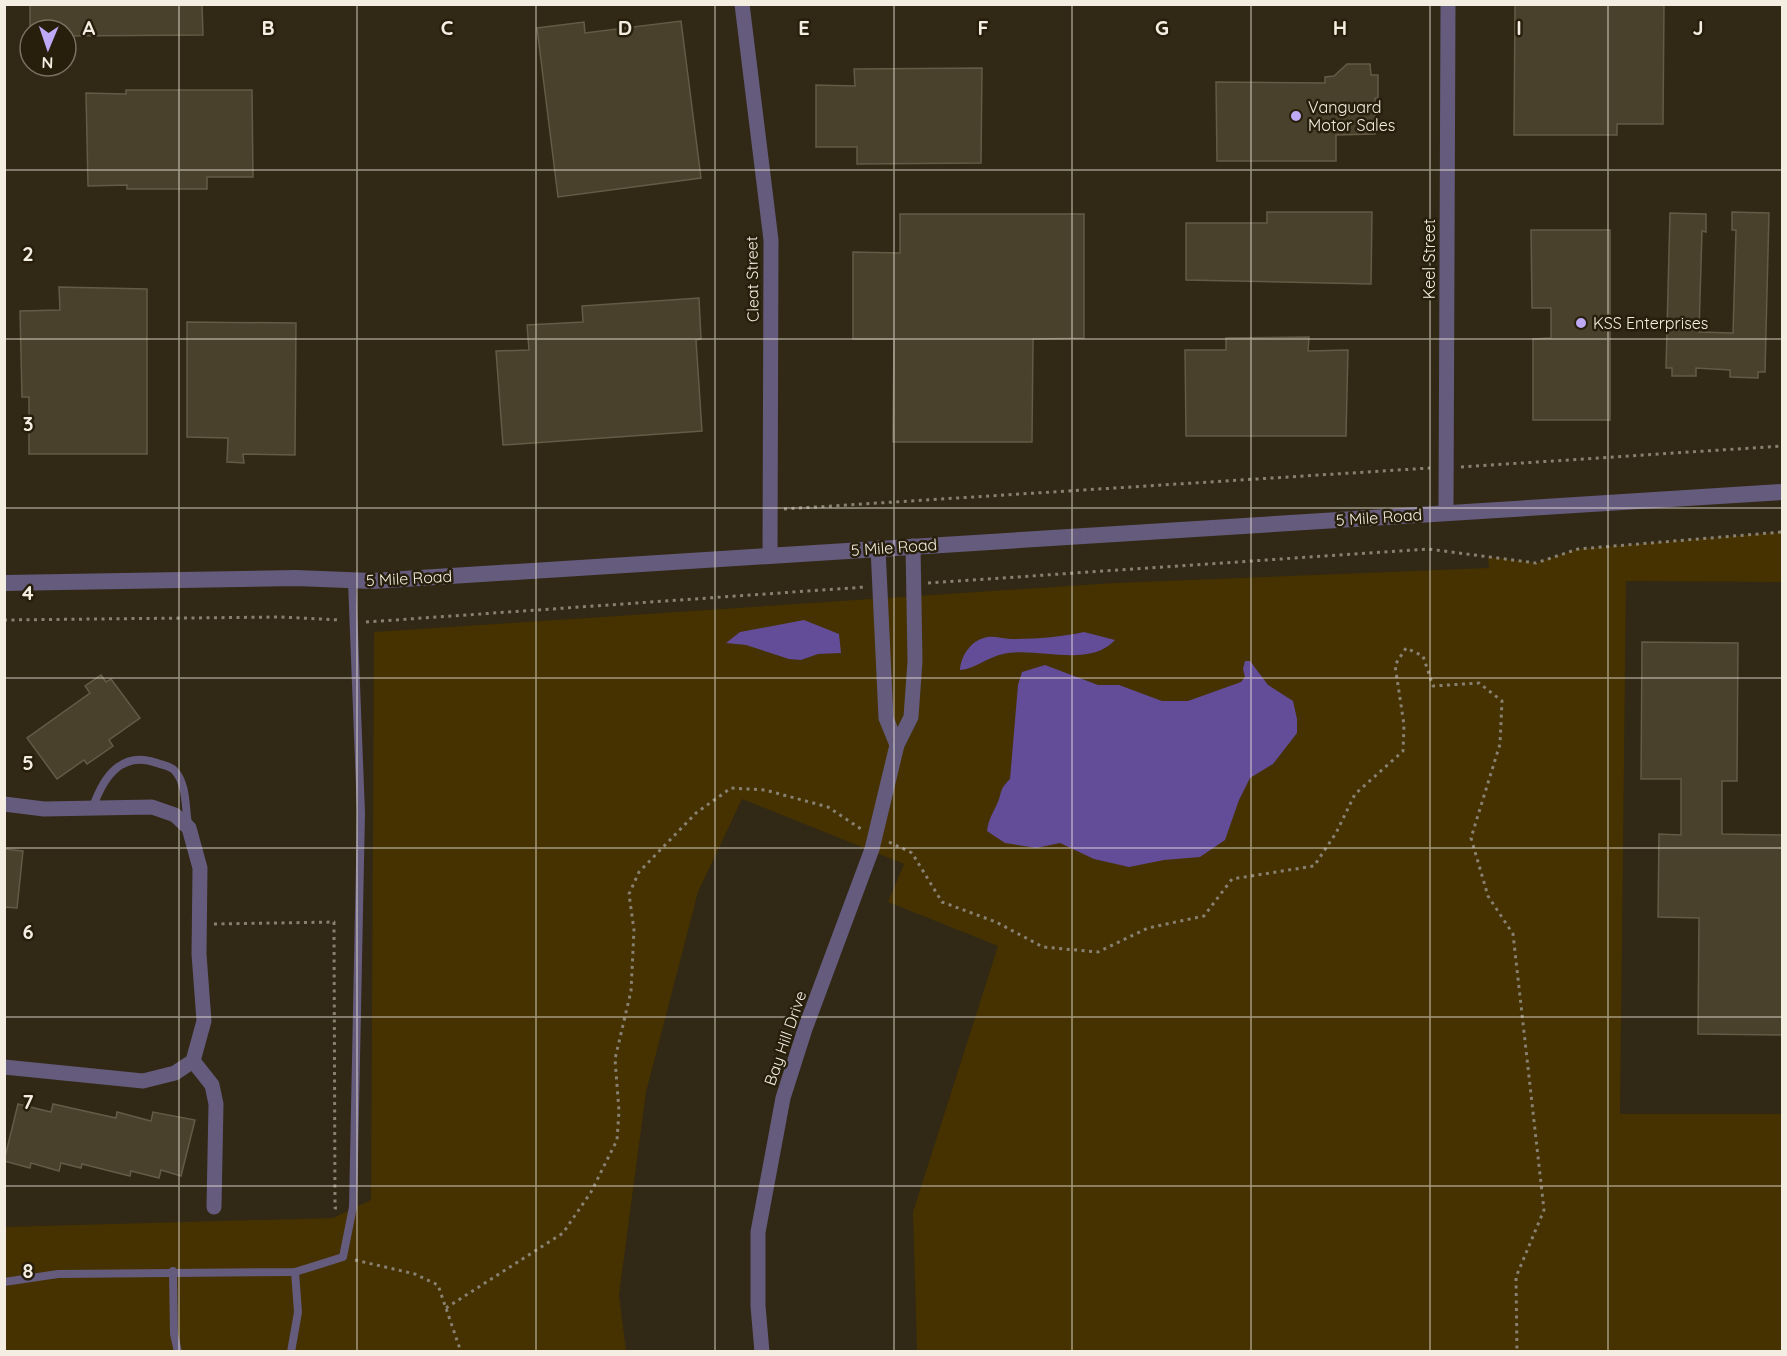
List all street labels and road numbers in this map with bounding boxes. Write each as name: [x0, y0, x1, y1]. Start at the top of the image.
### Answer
street label: Keel Street: [1419, 219, 1439, 299]
street label: Cleat Street: [741, 236, 763, 322]
street label: 5 Mile Road: [1335, 504, 1423, 530]
street label: 5 Mile Road: [850, 534, 938, 560]
street label: 5 Mile Road: [365, 566, 453, 590]
street label: Bay Hill Drive: [759, 988, 811, 1088]

